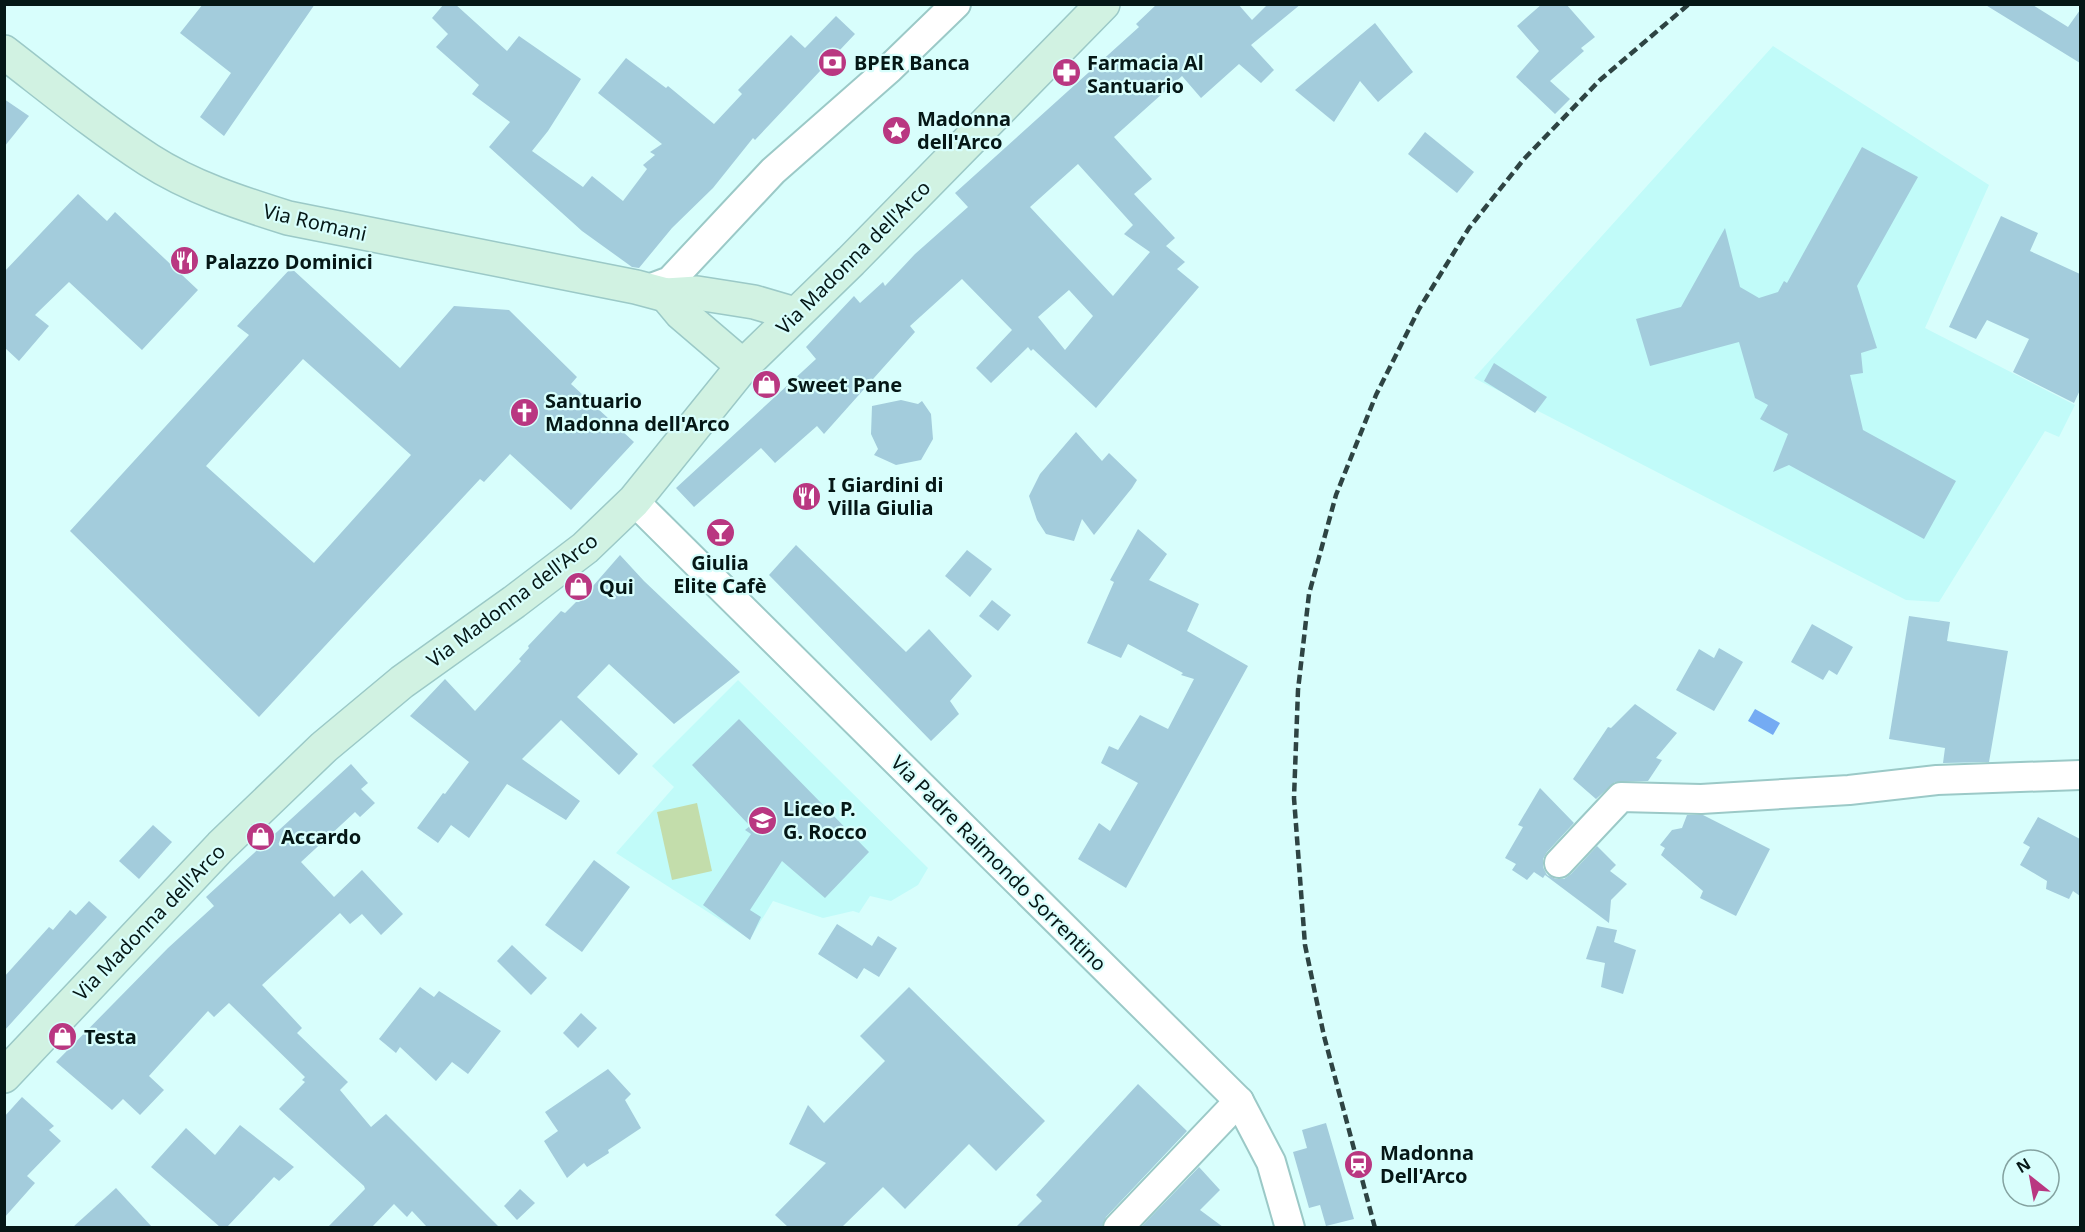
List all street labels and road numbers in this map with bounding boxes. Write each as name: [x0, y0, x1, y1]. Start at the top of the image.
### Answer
street label: Via Madonna dell'Arco: [770, 174, 936, 340]
street label: Via Romani: [261, 197, 369, 247]
street label: Via Madonna dell'Arco: [421, 527, 603, 673]
street label: Via Padre Raimondo Sorrentino: [885, 749, 1113, 977]
street label: Via Madonna dell'Arco: [67, 838, 231, 1006]

